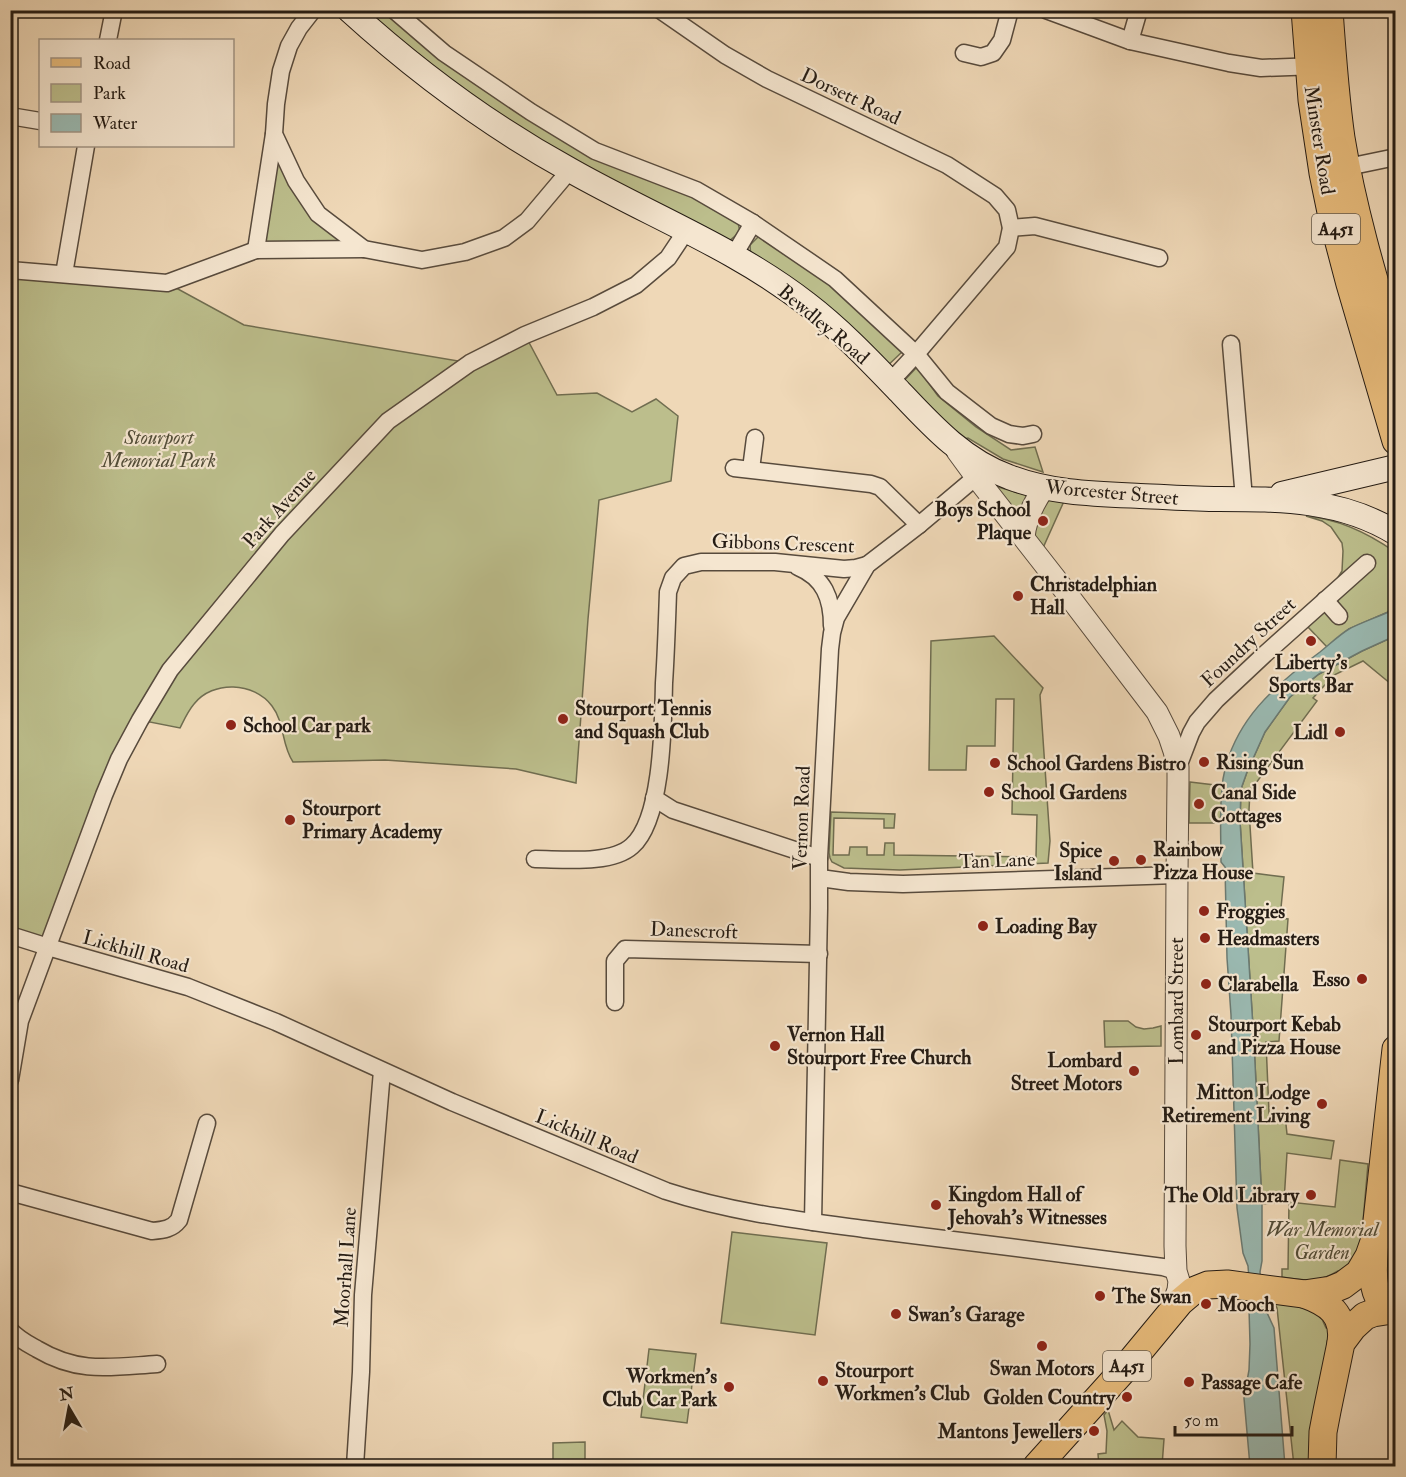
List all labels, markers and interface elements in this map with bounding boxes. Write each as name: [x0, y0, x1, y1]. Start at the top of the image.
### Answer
legend: [39, 39, 234, 147]
text: Road: [93, 52, 131, 75]
street label: Dorsett Road: [797, 62, 905, 131]
text: Park: [93, 82, 126, 105]
street label: Minster Road: [1299, 84, 1340, 197]
text: Water: [92, 112, 137, 135]
road number: A451: [1312, 214, 1360, 244]
street label: Bewdley Road: [773, 279, 875, 370]
park label: Stourport Memorial Park: [101, 425, 216, 473]
street label: Park Avenue: [237, 463, 322, 553]
street label: Worcester Street: [1043, 474, 1180, 511]
place label: Boys School Plaque: [935, 497, 1032, 546]
marker: Boys School Plaque: [1036, 514, 1050, 528]
street label: Gibbons Crescent: [711, 529, 855, 559]
place label: Christadelphian Hall: [1030, 572, 1158, 620]
marker: Christadelphian Hall: [1011, 589, 1025, 603]
street label: Foundry Street: [1196, 592, 1301, 693]
marker: Liberty's Sports Bar: [1304, 634, 1318, 648]
place label: Liberty's Sports Bar: [1269, 650, 1354, 699]
place label: Stourport Tennis and Squash Club: [575, 696, 711, 745]
marker: Stourport Tennis and Squash Club: [556, 712, 570, 726]
place label: School Car park: [243, 713, 371, 739]
marker: School Car park: [224, 718, 238, 732]
place label: Lidl: [1293, 720, 1329, 745]
marker: Lidl: [1333, 725, 1347, 739]
place label: Rising Sun: [1216, 750, 1305, 776]
place label: School Gardens Bistro: [1007, 751, 1186, 776]
marker: Rising Sun: [1197, 755, 1211, 769]
marker: School Gardens Bistro: [988, 756, 1002, 770]
street label: Vernon Road: [787, 765, 816, 871]
place label: School Gardens: [1001, 780, 1127, 805]
place label: Canal Side Cottages: [1211, 780, 1297, 829]
marker: School Gardens: [982, 785, 996, 799]
place label: Stourport Primary Academy: [302, 796, 443, 845]
marker: Canal Side Cottages: [1192, 797, 1206, 811]
marker: Stourport Primary Academy: [283, 813, 297, 827]
place label: Rainbow Pizza House: [1153, 837, 1254, 885]
place label: Spice Island: [1054, 838, 1103, 886]
street label: Tan Lane: [958, 847, 1036, 874]
marker: Rainbow Pizza House: [1134, 853, 1148, 867]
marker: Spice Island: [1107, 854, 1121, 868]
place label: Froggies: [1216, 899, 1285, 925]
marker: Froggies: [1197, 904, 1211, 918]
place label: Loading Bay: [995, 914, 1098, 940]
street label: Danescroft: [650, 916, 739, 945]
marker: Loading Bay: [976, 919, 990, 933]
street label: Lickhill Road: [80, 924, 192, 979]
place label: Headmasters: [1217, 926, 1319, 951]
marker: Headmasters: [1198, 931, 1212, 945]
street label: Lombard Street: [1164, 937, 1189, 1065]
place label: Esso: [1312, 967, 1350, 992]
place label: Clarabella: [1218, 972, 1299, 997]
marker: Esso: [1355, 972, 1369, 986]
marker: Clarabella: [1199, 977, 1213, 991]
place label: Stourport Kebab and Pizza House: [1208, 1012, 1341, 1060]
place label: Vernon Hall Stourport Free Church: [786, 1022, 972, 1071]
marker: Stourport Kebab and Pizza House: [1189, 1028, 1203, 1042]
marker: Vernon Hall Stourport Free Church: [768, 1039, 782, 1053]
place label: Lombard Street Motors: [1011, 1048, 1122, 1096]
marker: Lombard Street Motors: [1127, 1064, 1141, 1078]
place label: Mitton Lodge Retirement Living: [1161, 1080, 1311, 1129]
marker: Mitton Lodge Retirement Living: [1315, 1097, 1329, 1111]
street label: Lickhill Road: [532, 1104, 642, 1169]
place label: Kingdom Hall of Jehovah's Witnesses: [947, 1182, 1107, 1230]
place label: The Old Library: [1163, 1183, 1300, 1209]
marker: The Old Library: [1304, 1188, 1318, 1202]
marker: Kingdom Hall of Jehovah's Witnesses: [929, 1198, 943, 1212]
street label: Moorhall Lane: [329, 1206, 362, 1328]
park label: War Memorial Garden: [1266, 1217, 1380, 1265]
place label: The Swan: [1111, 1284, 1192, 1309]
marker: The Swan: [1093, 1289, 1107, 1303]
place label: Mooch: [1217, 1292, 1275, 1317]
marker: Mooch: [1199, 1297, 1213, 1311]
place label: Swan's Garage: [908, 1302, 1025, 1328]
marker: Swan's Garage: [889, 1307, 903, 1321]
marker: Swan Motors: [1035, 1339, 1049, 1353]
road number: A451: [1103, 1351, 1151, 1381]
place label: Swan Motors: [990, 1356, 1095, 1381]
place label: Stourport Workmen's Club: [834, 1358, 970, 1406]
place label: Workmen's Club Car Park: [602, 1364, 717, 1412]
place label: Passage Cafe: [1201, 1370, 1303, 1396]
marker: Stourport Workmen's Club: [816, 1374, 830, 1388]
marker: Passage Cafe: [1182, 1375, 1196, 1389]
north arrow: [39, 1378, 99, 1438]
marker: Workmen's Club Car Park: [722, 1380, 736, 1394]
text: N: [57, 1383, 76, 1405]
place label: Golden Country: [983, 1385, 1116, 1411]
marker: Golden Country: [1120, 1390, 1134, 1404]
scale bar: [1175, 1399, 1292, 1437]
text: 50 m: [1184, 1409, 1219, 1432]
place label: Mantons Jewellers: [936, 1419, 1082, 1444]
marker: Mantons Jewellers: [1087, 1424, 1101, 1438]

